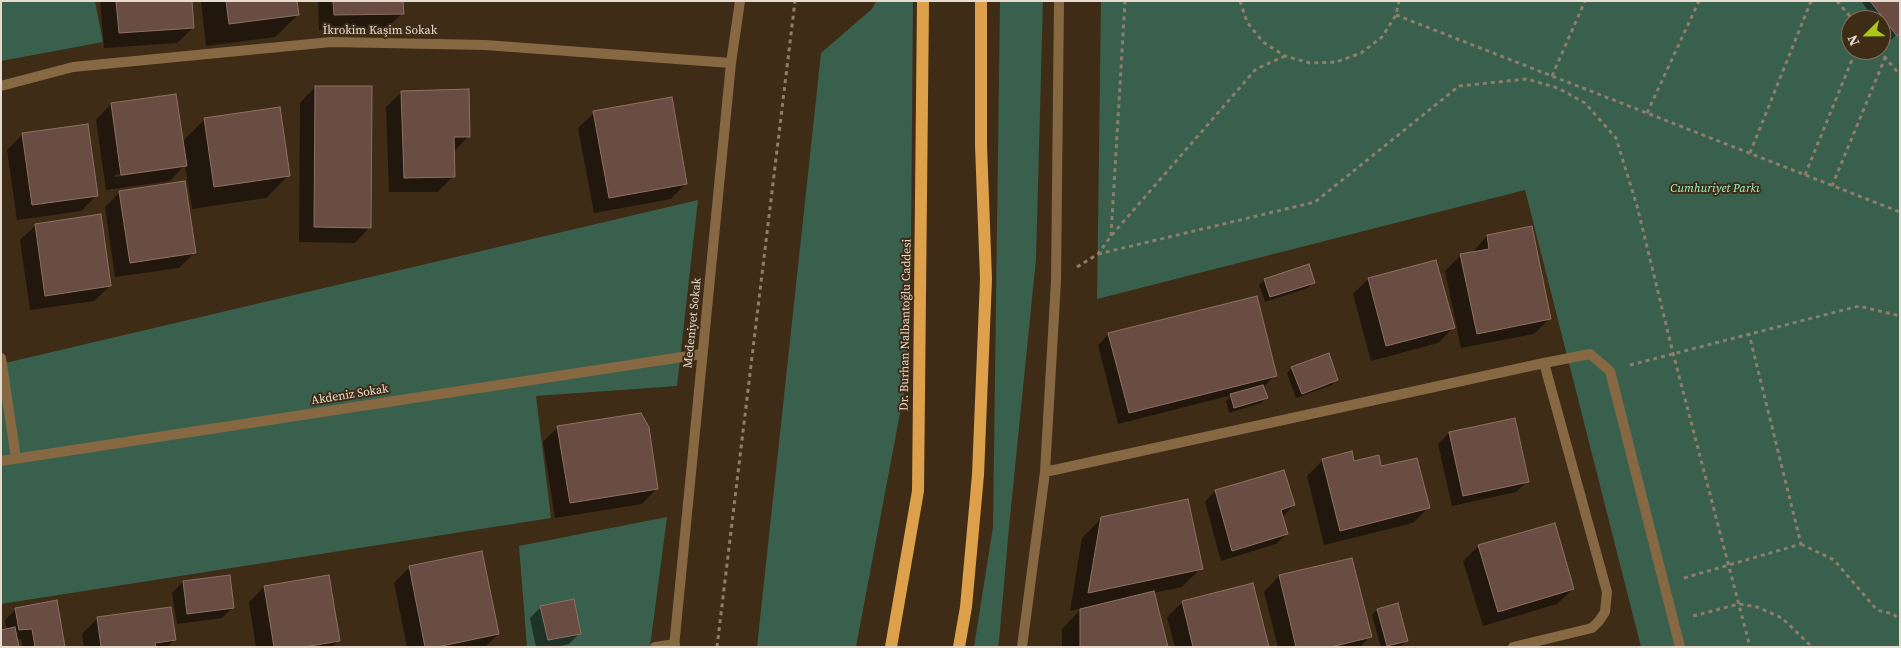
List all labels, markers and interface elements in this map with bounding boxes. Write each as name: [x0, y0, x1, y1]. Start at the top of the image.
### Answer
north arrow: [1841, 10, 1891, 60]
street label: İkrokim Kaşim Sokak: [323, 24, 437, 38]
text: N: [1842, 32, 1864, 49]
park label: Cumhuriyet Parkı: [1670, 182, 1760, 196]
street label: Dr. Burhan Nalbantoğlu Caddesi: [897, 239, 915, 411]
street label: Medeniyet Sokak: [681, 277, 705, 369]
street label: Akdeniz Sokak: [310, 382, 390, 408]

